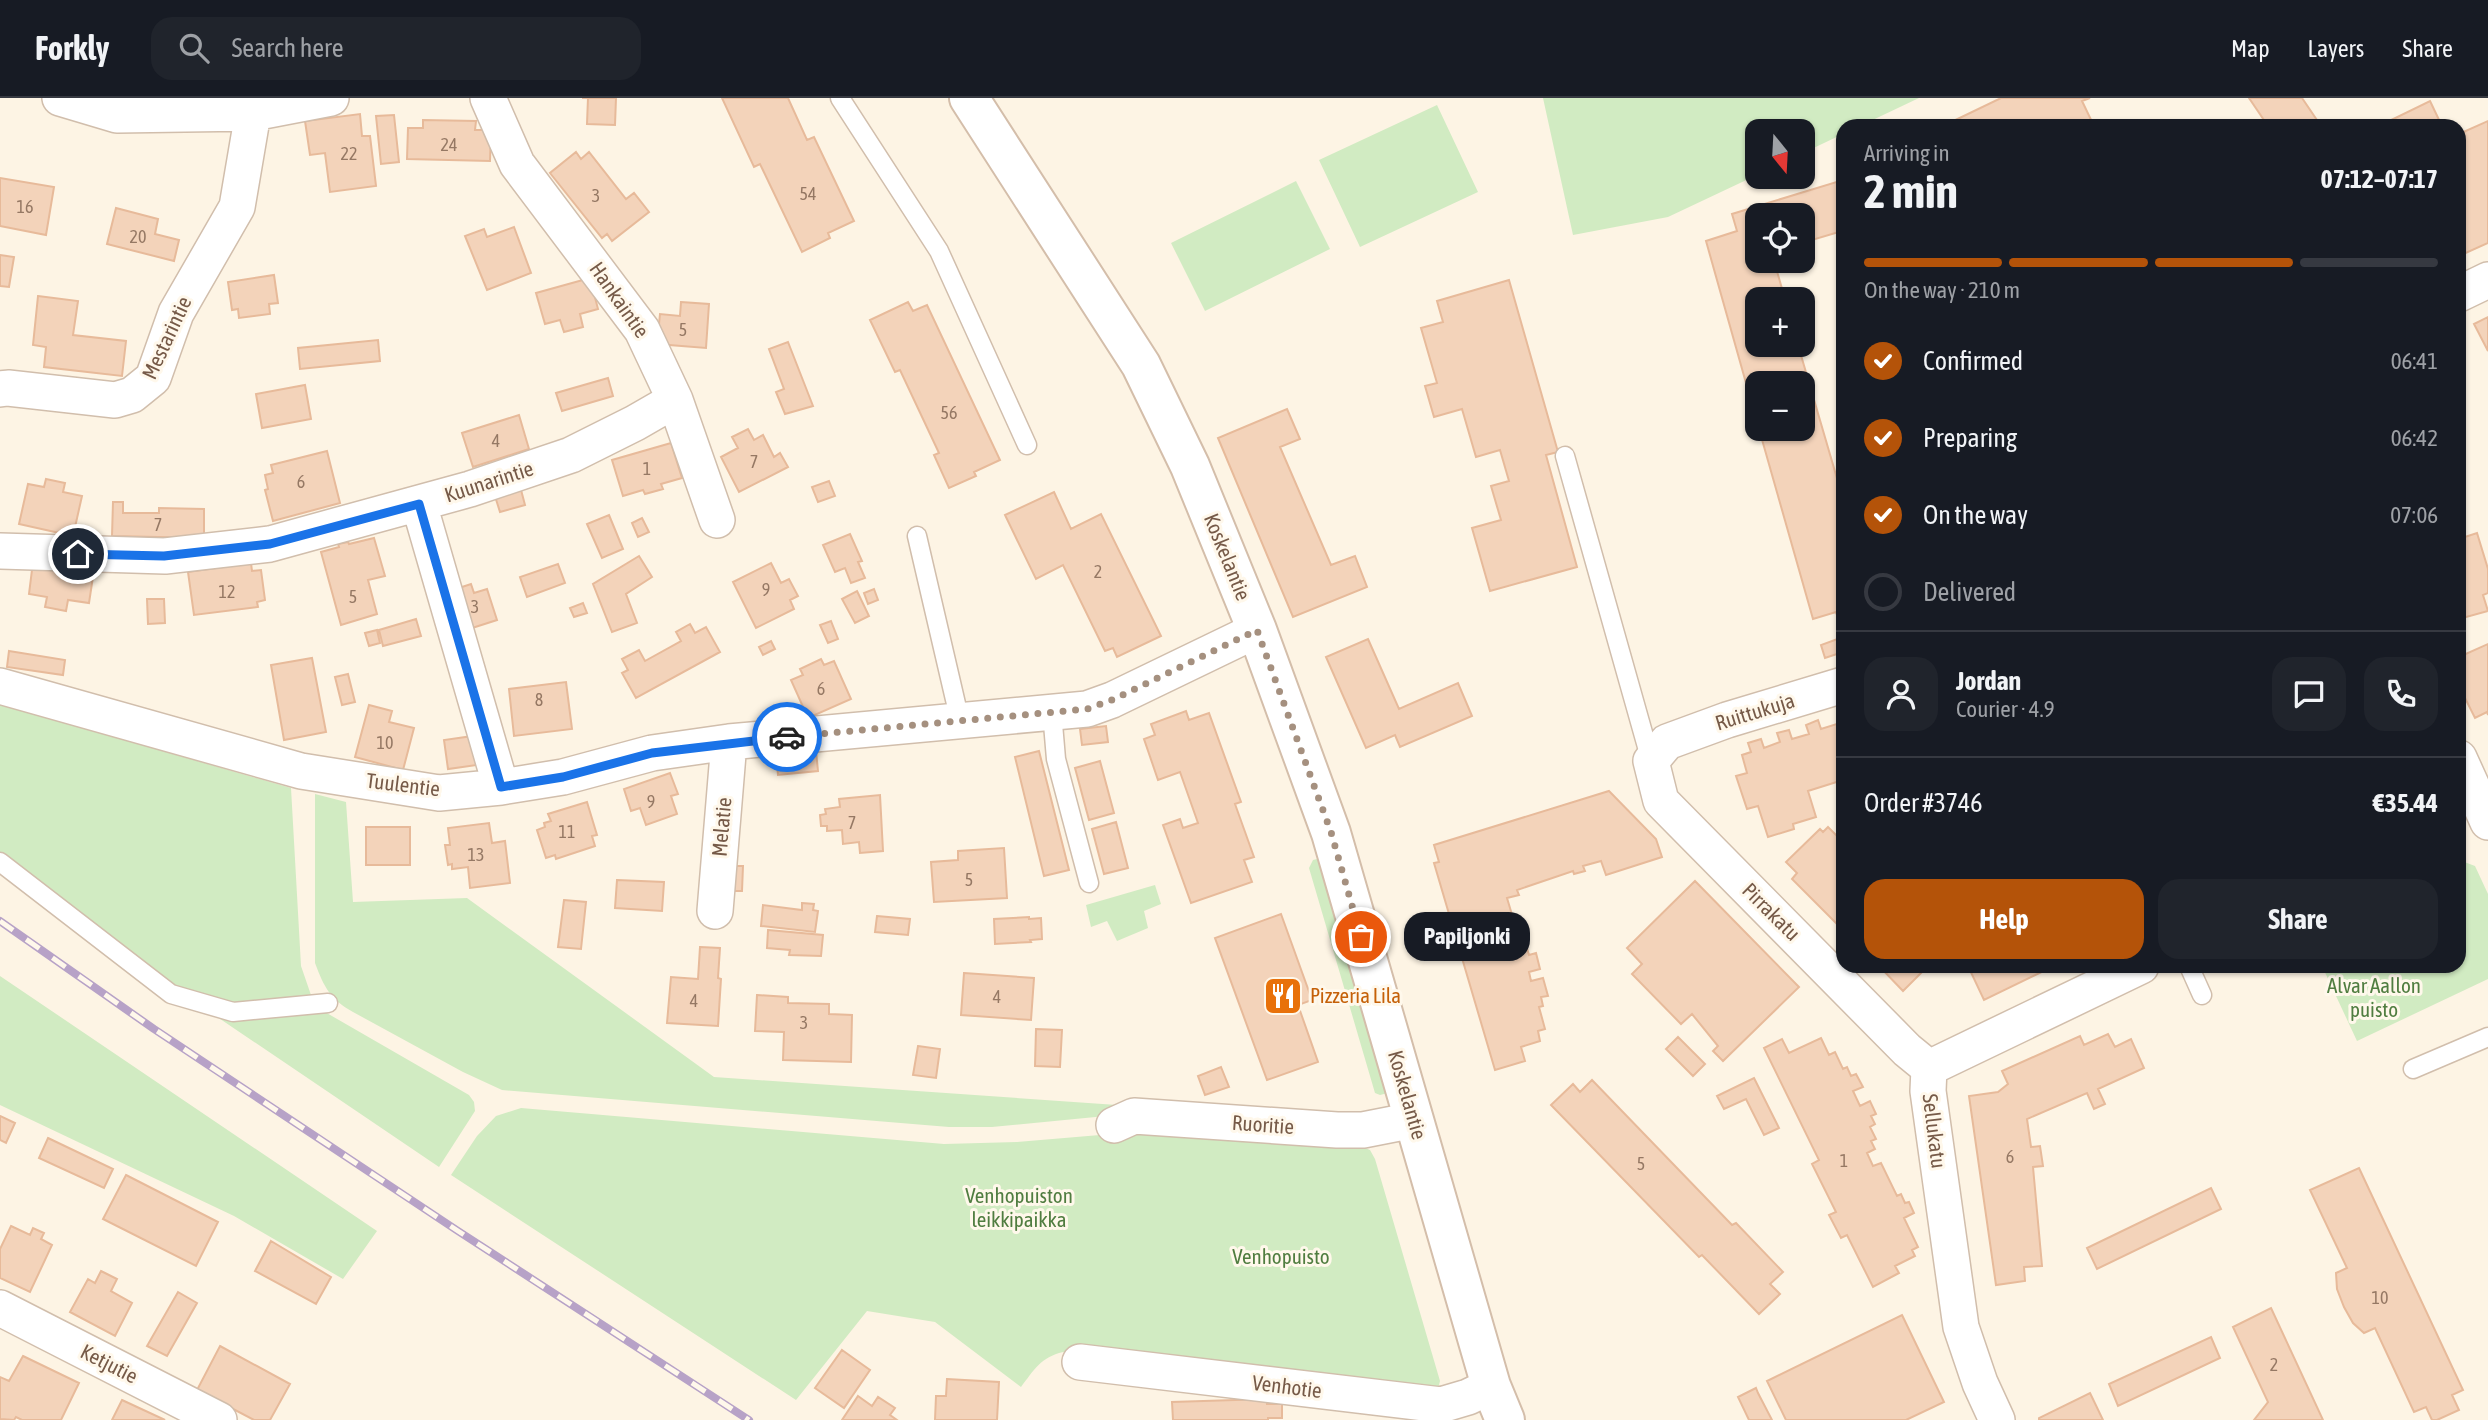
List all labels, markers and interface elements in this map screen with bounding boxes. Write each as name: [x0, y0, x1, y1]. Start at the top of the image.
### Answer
search box: [151, 17, 641, 80]
text: Forkly: [35, 29, 109, 67]
icon: search: [175, 29, 213, 67]
text: Search here: [231, 33, 344, 63]
text: Map: [2231, 35, 2270, 62]
text: Layers: [2308, 35, 2364, 62]
text: Share: [2402, 35, 2453, 62]
north arrow: [1745, 119, 1815, 189]
map controls: [1745, 119, 1815, 441]
house number: 24: [441, 134, 457, 155]
text: Arriving in: [1864, 140, 1950, 166]
house number: 22: [341, 143, 357, 164]
text: 07:12–07:17: [2321, 164, 2438, 194]
text: 2 min: [1864, 165, 1958, 218]
house number: 54: [800, 183, 816, 204]
house number: 3: [592, 185, 600, 206]
house number: 16: [17, 196, 33, 217]
button: locate: [1745, 203, 1815, 273]
house number: 20: [130, 226, 146, 247]
street label: Hankaintie: [585, 257, 654, 342]
text: On the way · 210 m: [1864, 277, 2020, 303]
button: +: [1745, 287, 1815, 357]
street label: Mestarintie: [137, 292, 196, 383]
house number: 5: [679, 319, 687, 340]
icon: check: [1864, 342, 1902, 380]
text: Confirmed: [1923, 346, 2023, 376]
text: 06:41: [2391, 348, 2438, 374]
button: −: [1745, 371, 1815, 441]
house number: 56: [941, 402, 957, 423]
icon: check: [1864, 419, 1902, 457]
text: Preparing: [1923, 423, 2017, 453]
text: 06:42: [2391, 425, 2438, 451]
house number: 4: [492, 430, 500, 451]
house number: 7: [750, 451, 758, 472]
street label: Kuunarintie: [441, 455, 536, 507]
house number: 1: [643, 458, 651, 479]
house number: 6: [297, 471, 305, 492]
icon: check: [1864, 496, 1902, 534]
text: On the way: [1923, 500, 2028, 530]
text: 07:06: [2390, 502, 2438, 528]
street label: Koskelantie: [1200, 510, 1256, 604]
house number: 7: [154, 514, 162, 535]
pin: [48, 524, 108, 584]
icon: home: [59, 535, 97, 573]
house number: 2: [1094, 561, 1102, 582]
text: Delivered: [1923, 577, 2016, 607]
house number: 9: [762, 579, 770, 600]
house number: 12: [219, 581, 235, 602]
house number: 5: [349, 586, 357, 607]
house number: 3: [471, 596, 479, 617]
button: person: [1864, 657, 1938, 731]
button: chat: [2272, 657, 2346, 731]
button: phone: [2364, 657, 2438, 731]
text: Jordan: [1956, 666, 2021, 696]
house number: 6: [817, 678, 825, 699]
street label: Ruittukuja: [1712, 688, 1797, 734]
house number: 8: [535, 689, 543, 710]
text: Courier · 4.9: [1956, 696, 2055, 722]
courier: [752, 702, 822, 772]
icon: car: [768, 718, 806, 756]
house number: 10: [377, 732, 393, 753]
street label: Tuulentie: [365, 768, 441, 800]
text: Order #3746: [1864, 788, 1983, 818]
text: €35.44: [2373, 788, 2438, 818]
house number: 9: [647, 791, 655, 812]
street label: Melatie: [706, 796, 736, 858]
house number: 7: [848, 812, 856, 833]
house number: 11: [559, 821, 575, 842]
house number: 13: [468, 844, 484, 865]
house number: 5: [965, 869, 973, 890]
street label: Pirrakatu: [1738, 877, 1806, 945]
button: Help: [1864, 879, 2144, 959]
button: Share: [2158, 879, 2438, 959]
pin: [1331, 907, 1391, 967]
callout: Papiljonki: [1403, 912, 1529, 962]
icon: bag: [1342, 918, 1380, 956]
text: Papiljonki: [1424, 923, 1510, 949]
park label: Alvar Aallon puisto: [2327, 973, 2421, 1021]
restaurant icon: Pizzeria Lila: [1262, 975, 1304, 1017]
place label: Pizzeria Lila: [1310, 983, 1401, 1007]
house number: 4: [993, 986, 1001, 1007]
house number: 4: [690, 990, 698, 1011]
house number: 3: [800, 1012, 808, 1033]
street label: Koskelantie: [1384, 1047, 1432, 1142]
street label: Sellukatu: [1919, 1092, 1951, 1169]
street label: Ruoritie: [1231, 1110, 1295, 1138]
house number: 6: [2006, 1146, 2014, 1167]
house number: 1: [1840, 1150, 1848, 1171]
house number: 5: [1637, 1153, 1645, 1174]
park label: Venhopuiston leikkipaikka: [965, 1183, 1073, 1231]
park label: Venhopuisto: [1232, 1244, 1330, 1268]
house number: 10: [2372, 1287, 2388, 1308]
street label: Ketjutie: [77, 1339, 142, 1388]
house number: 2: [2270, 1354, 2278, 1375]
street label: Venhotie: [1251, 1370, 1323, 1402]

